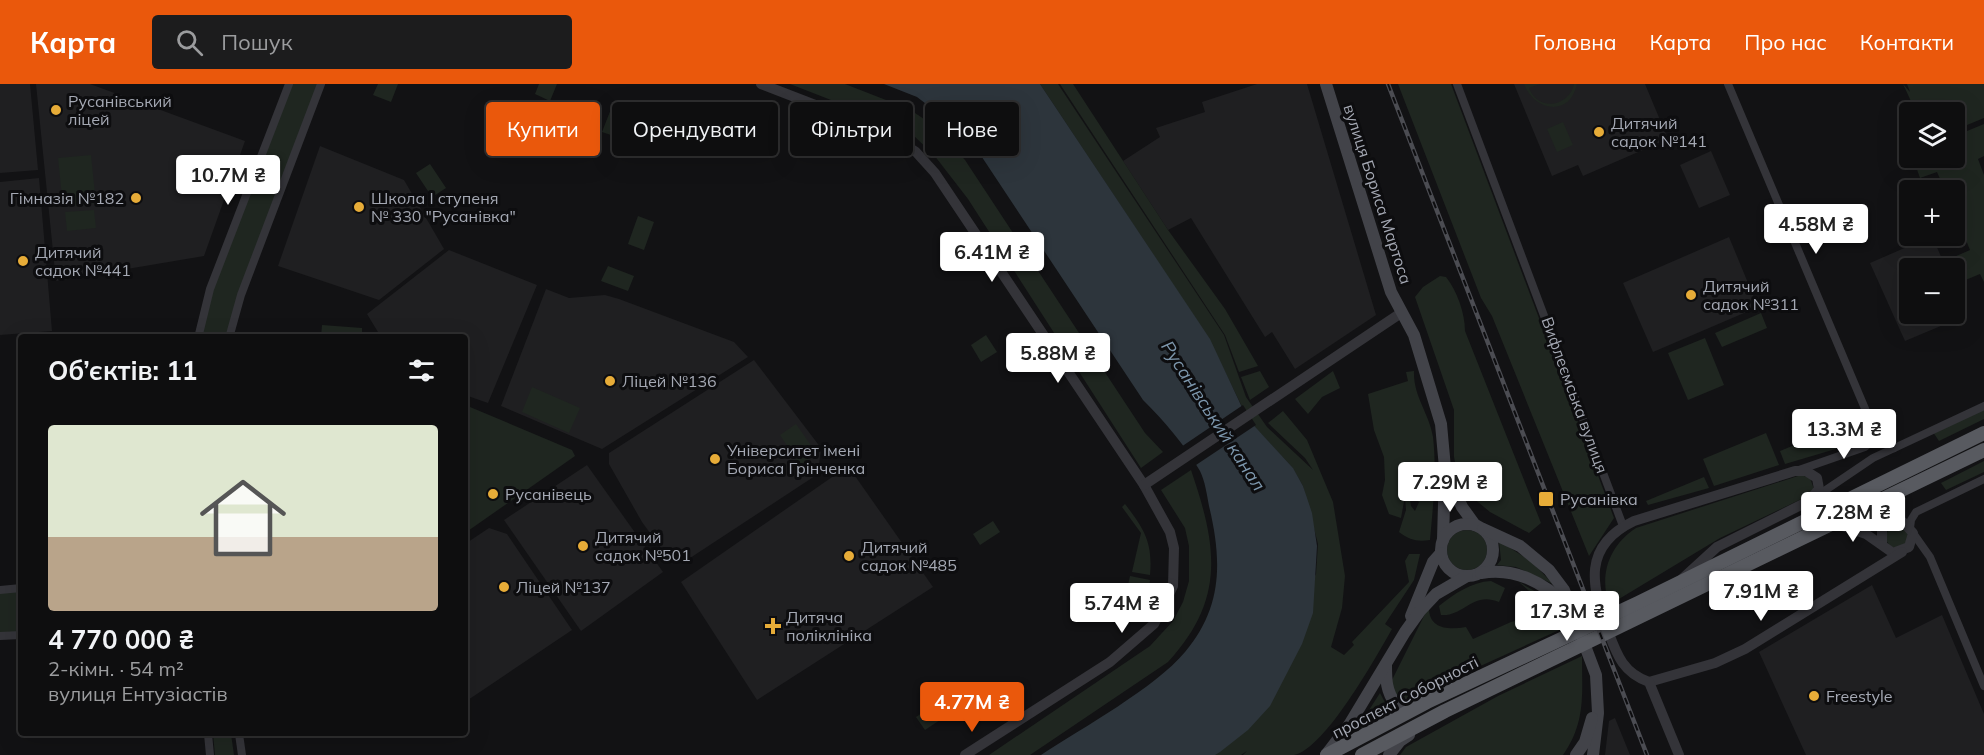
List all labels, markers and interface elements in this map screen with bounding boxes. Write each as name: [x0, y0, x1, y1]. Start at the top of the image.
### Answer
search box: [152, 15, 572, 69]
text: Карта: [30, 25, 116, 60]
icon: search: [173, 26, 206, 59]
text: Пошук: [221, 28, 292, 56]
text: Головна: [1534, 29, 1617, 55]
text: Карта: [1650, 29, 1711, 55]
text: Про нас: [1744, 29, 1827, 55]
text: Контакти: [1860, 29, 1954, 55]
place label: Русанівський ліцей: [68, 91, 172, 129]
chip: Купити: [486, 102, 600, 156]
chip: Орендувати: [612, 102, 778, 156]
chip: Фільтри: [790, 102, 913, 156]
chip: Нове: [925, 102, 1019, 156]
street label: вулиця Бориса Мартоса: [1339, 102, 1417, 286]
map controls: [1899, 102, 1965, 324]
button: layers: [1899, 102, 1965, 168]
marker: Русанівський ліцей: [49, 103, 63, 117]
place label: Дитячий садок №141: [1611, 113, 1707, 151]
marker: Дитячий садок №141: [1592, 125, 1606, 139]
pin: 10.7M ₴: [173, 155, 283, 206]
text: 10.7M ₴: [190, 162, 266, 187]
button: +: [1899, 180, 1965, 246]
place label: Гімназія №182: [10, 188, 124, 208]
place label: Школа І ступеня № 330 "Русанівка": [371, 188, 516, 226]
marker: Гімназія №182: [129, 191, 143, 205]
marker: Школа І ступеня № 330 "Русанівка": [352, 200, 366, 214]
pin: 4.58M ₴: [1761, 204, 1871, 255]
text: 4.58M ₴: [1778, 211, 1854, 236]
pin: 6.41M ₴: [937, 232, 1047, 283]
text: 6.41M ₴: [954, 239, 1030, 264]
place label: Дитячий садок №441: [35, 242, 131, 280]
marker: Дитячий садок №441: [16, 254, 30, 268]
button: −: [1899, 258, 1965, 324]
place label: Дитячий садок №311: [1703, 276, 1799, 314]
marker: Дитячий садок №311: [1684, 288, 1698, 302]
street label: Вифлеємська вулиця: [1537, 314, 1613, 476]
pin: 5.88M ₴: [1003, 333, 1113, 384]
water label: Русанівський канал: [1156, 336, 1271, 495]
text: 5.88M ₴: [1020, 340, 1096, 365]
text: Об’єктів: 11: [48, 354, 197, 387]
icon: filters: [405, 354, 438, 387]
place label: Ліцей №136: [622, 371, 717, 391]
marker: Ліцей №136: [603, 374, 617, 388]
pin: 13.3M ₴: [1789, 409, 1899, 460]
text: 13.3M ₴: [1806, 416, 1882, 441]
place label: Університет імені Бориса Грінченка: [726, 440, 865, 478]
marker: Університет імені Бориса Грінченка: [708, 452, 722, 466]
pin: 7.29M ₴: [1395, 462, 1505, 513]
icon: home: [189, 464, 297, 572]
text: 7.29M ₴: [1412, 469, 1488, 494]
place label: Русанівець: [505, 484, 592, 504]
marker: Русанівець: [486, 487, 500, 501]
place label: Русанівка: [1560, 489, 1638, 509]
marker: Русанівка: [1537, 490, 1555, 508]
pin: 7.28M ₴: [1798, 492, 1908, 543]
text: 7.28M ₴: [1815, 499, 1891, 524]
place label: Дитячий садок №501: [595, 527, 691, 565]
place label: Дитячий садок №485: [861, 537, 957, 575]
marker: Дитячий садок №501: [576, 539, 590, 553]
marker: Дитячий садок №485: [842, 549, 856, 563]
pin: 7.91M ₴: [1706, 571, 1816, 622]
place label: Ліцей №137: [516, 577, 611, 597]
text: 7.91M ₴: [1723, 578, 1799, 603]
marker: Ліцей №137: [497, 580, 511, 594]
pin: 5.74M ₴: [1067, 583, 1177, 634]
text: 5.74M ₴: [1084, 590, 1160, 615]
pin: 17.3M ₴: [1512, 591, 1622, 642]
text: 17.3M ₴: [1529, 598, 1605, 623]
place label: Дитяча поліклініка: [786, 607, 872, 645]
marker: Дитяча поліклініка: [764, 617, 782, 635]
text: 4 770 000 ₴: [48, 623, 194, 656]
street label: проспект Соборності: [1328, 651, 1482, 743]
text: 2-кімн. · 54 m²: [48, 656, 184, 681]
text: вулиця Ентузіастів: [48, 681, 228, 706]
pin: 4.77M ₴: [917, 682, 1027, 733]
place label: Freestyle: [1826, 686, 1893, 706]
text: 4.77M ₴: [934, 689, 1010, 714]
marker: Freestyle: [1807, 689, 1821, 703]

